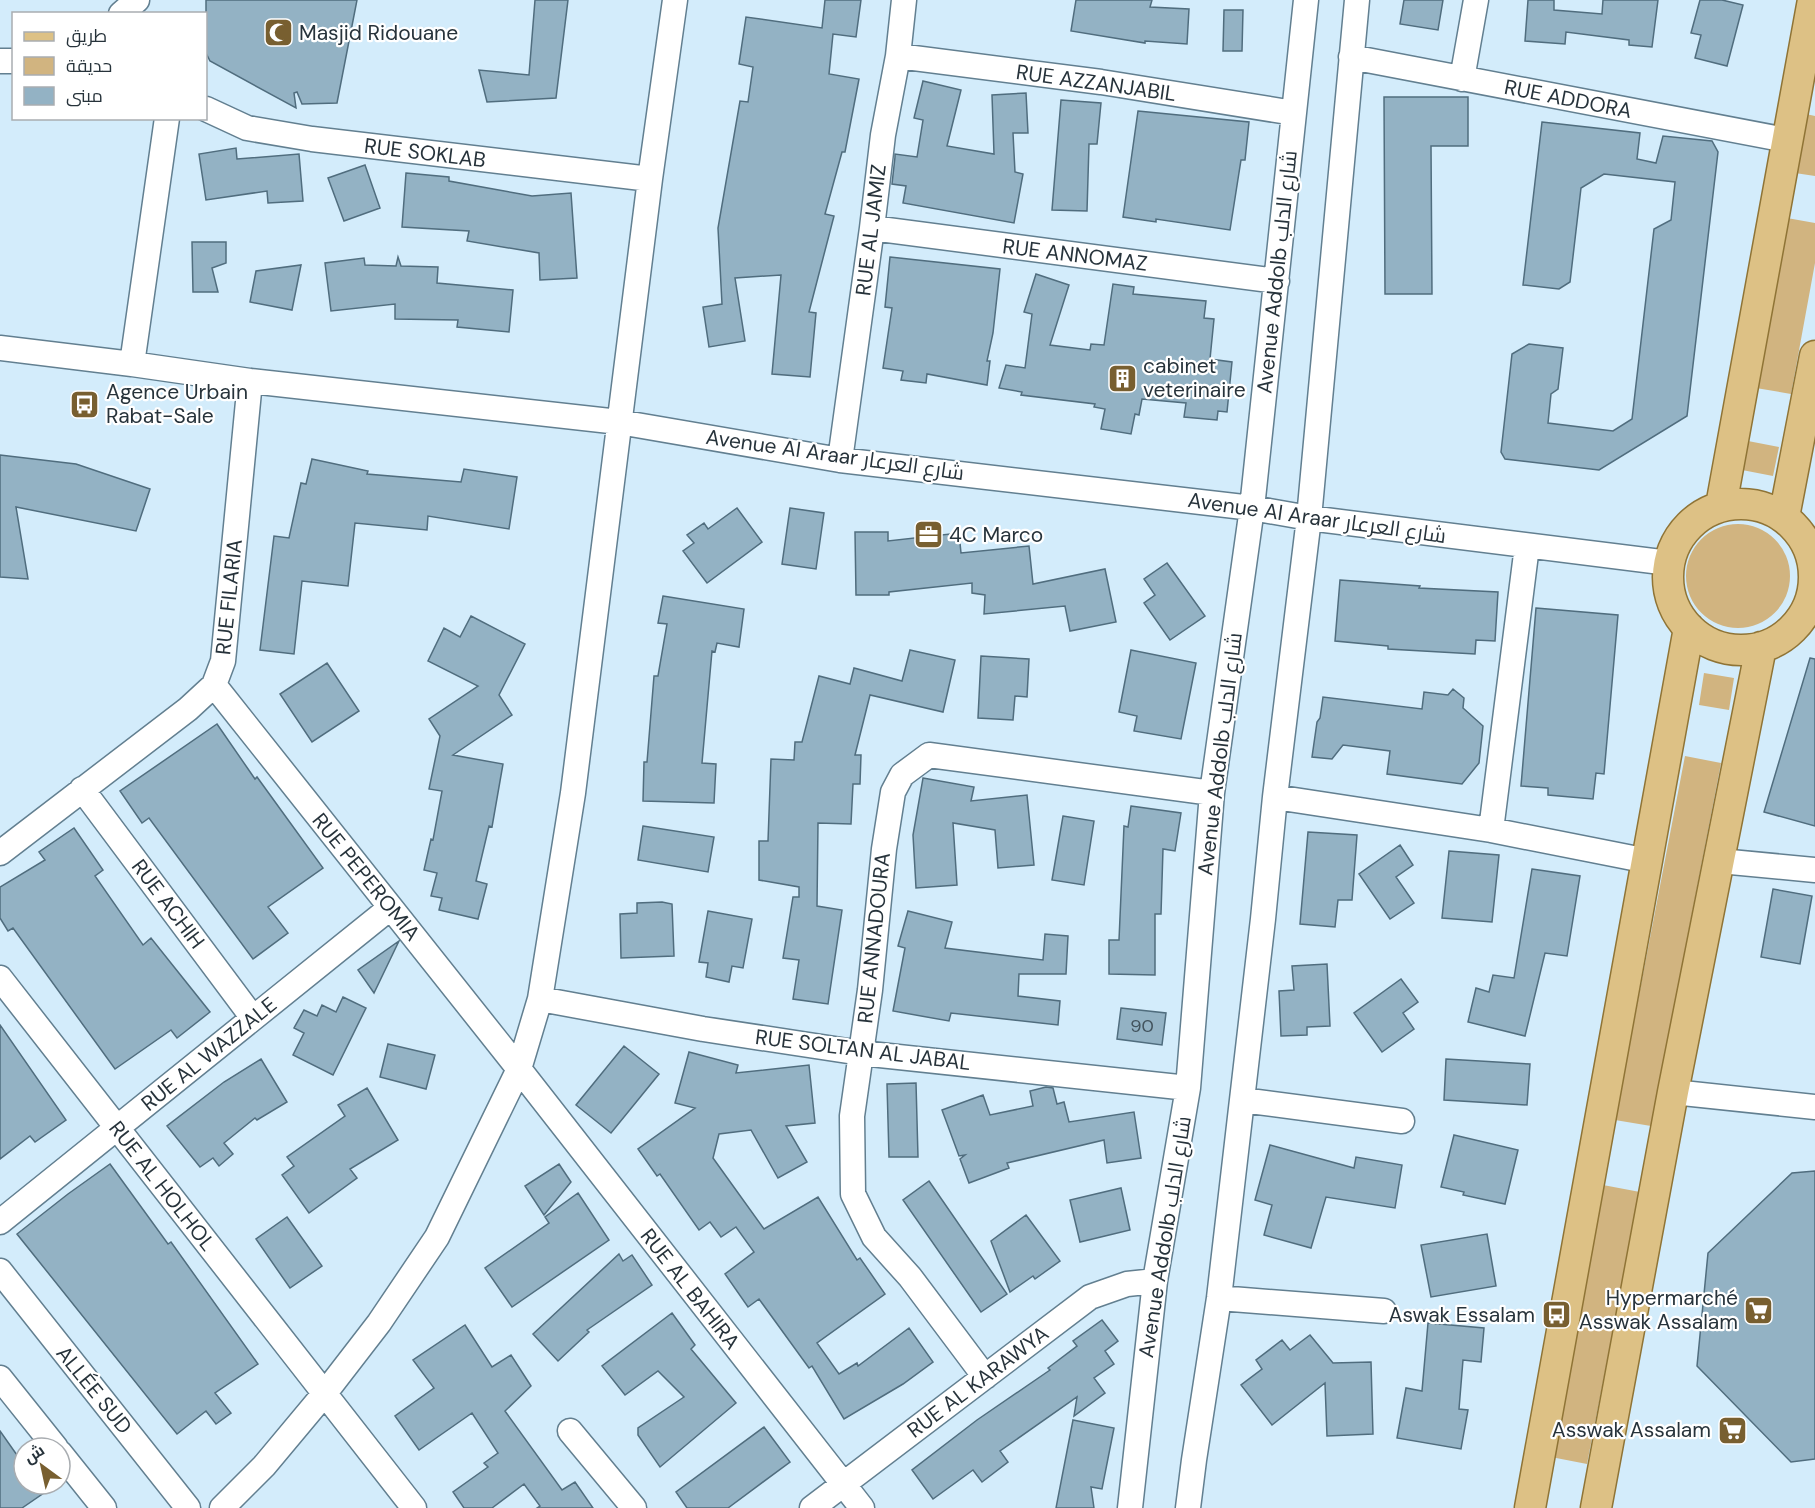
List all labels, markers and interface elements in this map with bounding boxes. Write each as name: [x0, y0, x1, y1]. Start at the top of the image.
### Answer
legend: [12, 12, 207, 120]
mosque icon: Masjid Ridouane: [262, 17, 294, 49]
place label: Masjid Ridouane: [299, 19, 458, 47]
text: طريق: [66, 24, 107, 48]
text: حديقة: [66, 54, 112, 78]
street label: RUE AZZANJABIL: [1014, 58, 1178, 108]
street label: RUE ADDORA: [1502, 73, 1634, 125]
text: مبنى: [66, 84, 103, 108]
street label: RUE SOKLAB: [363, 132, 487, 174]
street label: Avenue Addolb شارع الدلب: [1250, 149, 1304, 395]
street label: RUE AL JAMIZ: [849, 163, 893, 297]
street label: RUE ANNOMAZ: [1001, 232, 1149, 278]
place label: cabinet veterinaire: [1143, 352, 1246, 404]
building icon: cabinet veterinaire: [1106, 362, 1138, 394]
place label: Agence Urbain Rabat-Sale: [106, 378, 248, 430]
bus stop icon: Agence Urbain Rabat-Sale: [69, 388, 101, 420]
street label: Avenue Al Araar شارع العرعار: [704, 423, 966, 487]
street label: Avenue Al Araar شارع العرعار: [1186, 486, 1448, 550]
office icon: 4C Marco: [912, 519, 944, 551]
place label: 4C Marco: [949, 521, 1043, 549]
street label: RUE FILARIA: [209, 538, 249, 656]
street label: Avenue Addolb شارع الدلب: [1191, 631, 1249, 877]
street label: RUE PEPEROMIA: [306, 807, 426, 947]
street label: RUE ANNADOURA: [851, 851, 897, 1025]
street label: RUE ACHIH: [125, 854, 211, 954]
street label: RUE AL WAZZALE: [135, 991, 283, 1117]
house number: 90: [1130, 1014, 1154, 1038]
street label: RUE SOLTAN AL JABAL: [754, 1023, 972, 1077]
street label: Avenue Addolb شارع الدلب: [1132, 1114, 1198, 1360]
street label: RUE AL HOLHOL: [102, 1115, 222, 1257]
street label: RUE AL BAHIRA: [634, 1223, 746, 1355]
place label: Hypermarché Asswak Assalam: [1579, 1284, 1738, 1336]
supermarket icon: Hypermarché Asswak Assalam: [1743, 1294, 1775, 1326]
bus stop icon: Aswak Essalam: [1540, 1299, 1572, 1331]
place label: Aswak Essalam: [1388, 1301, 1535, 1329]
street label: RUE AL KARAWYA: [902, 1320, 1054, 1444]
street label: ALLÉE SUD: [50, 1340, 138, 1440]
supermarket icon: Asswak Assalam: [1716, 1414, 1748, 1446]
place label: Asswak Assalam: [1552, 1416, 1711, 1444]
north arrow: [12, 1436, 72, 1496]
text: ش: [20, 1439, 48, 1468]

